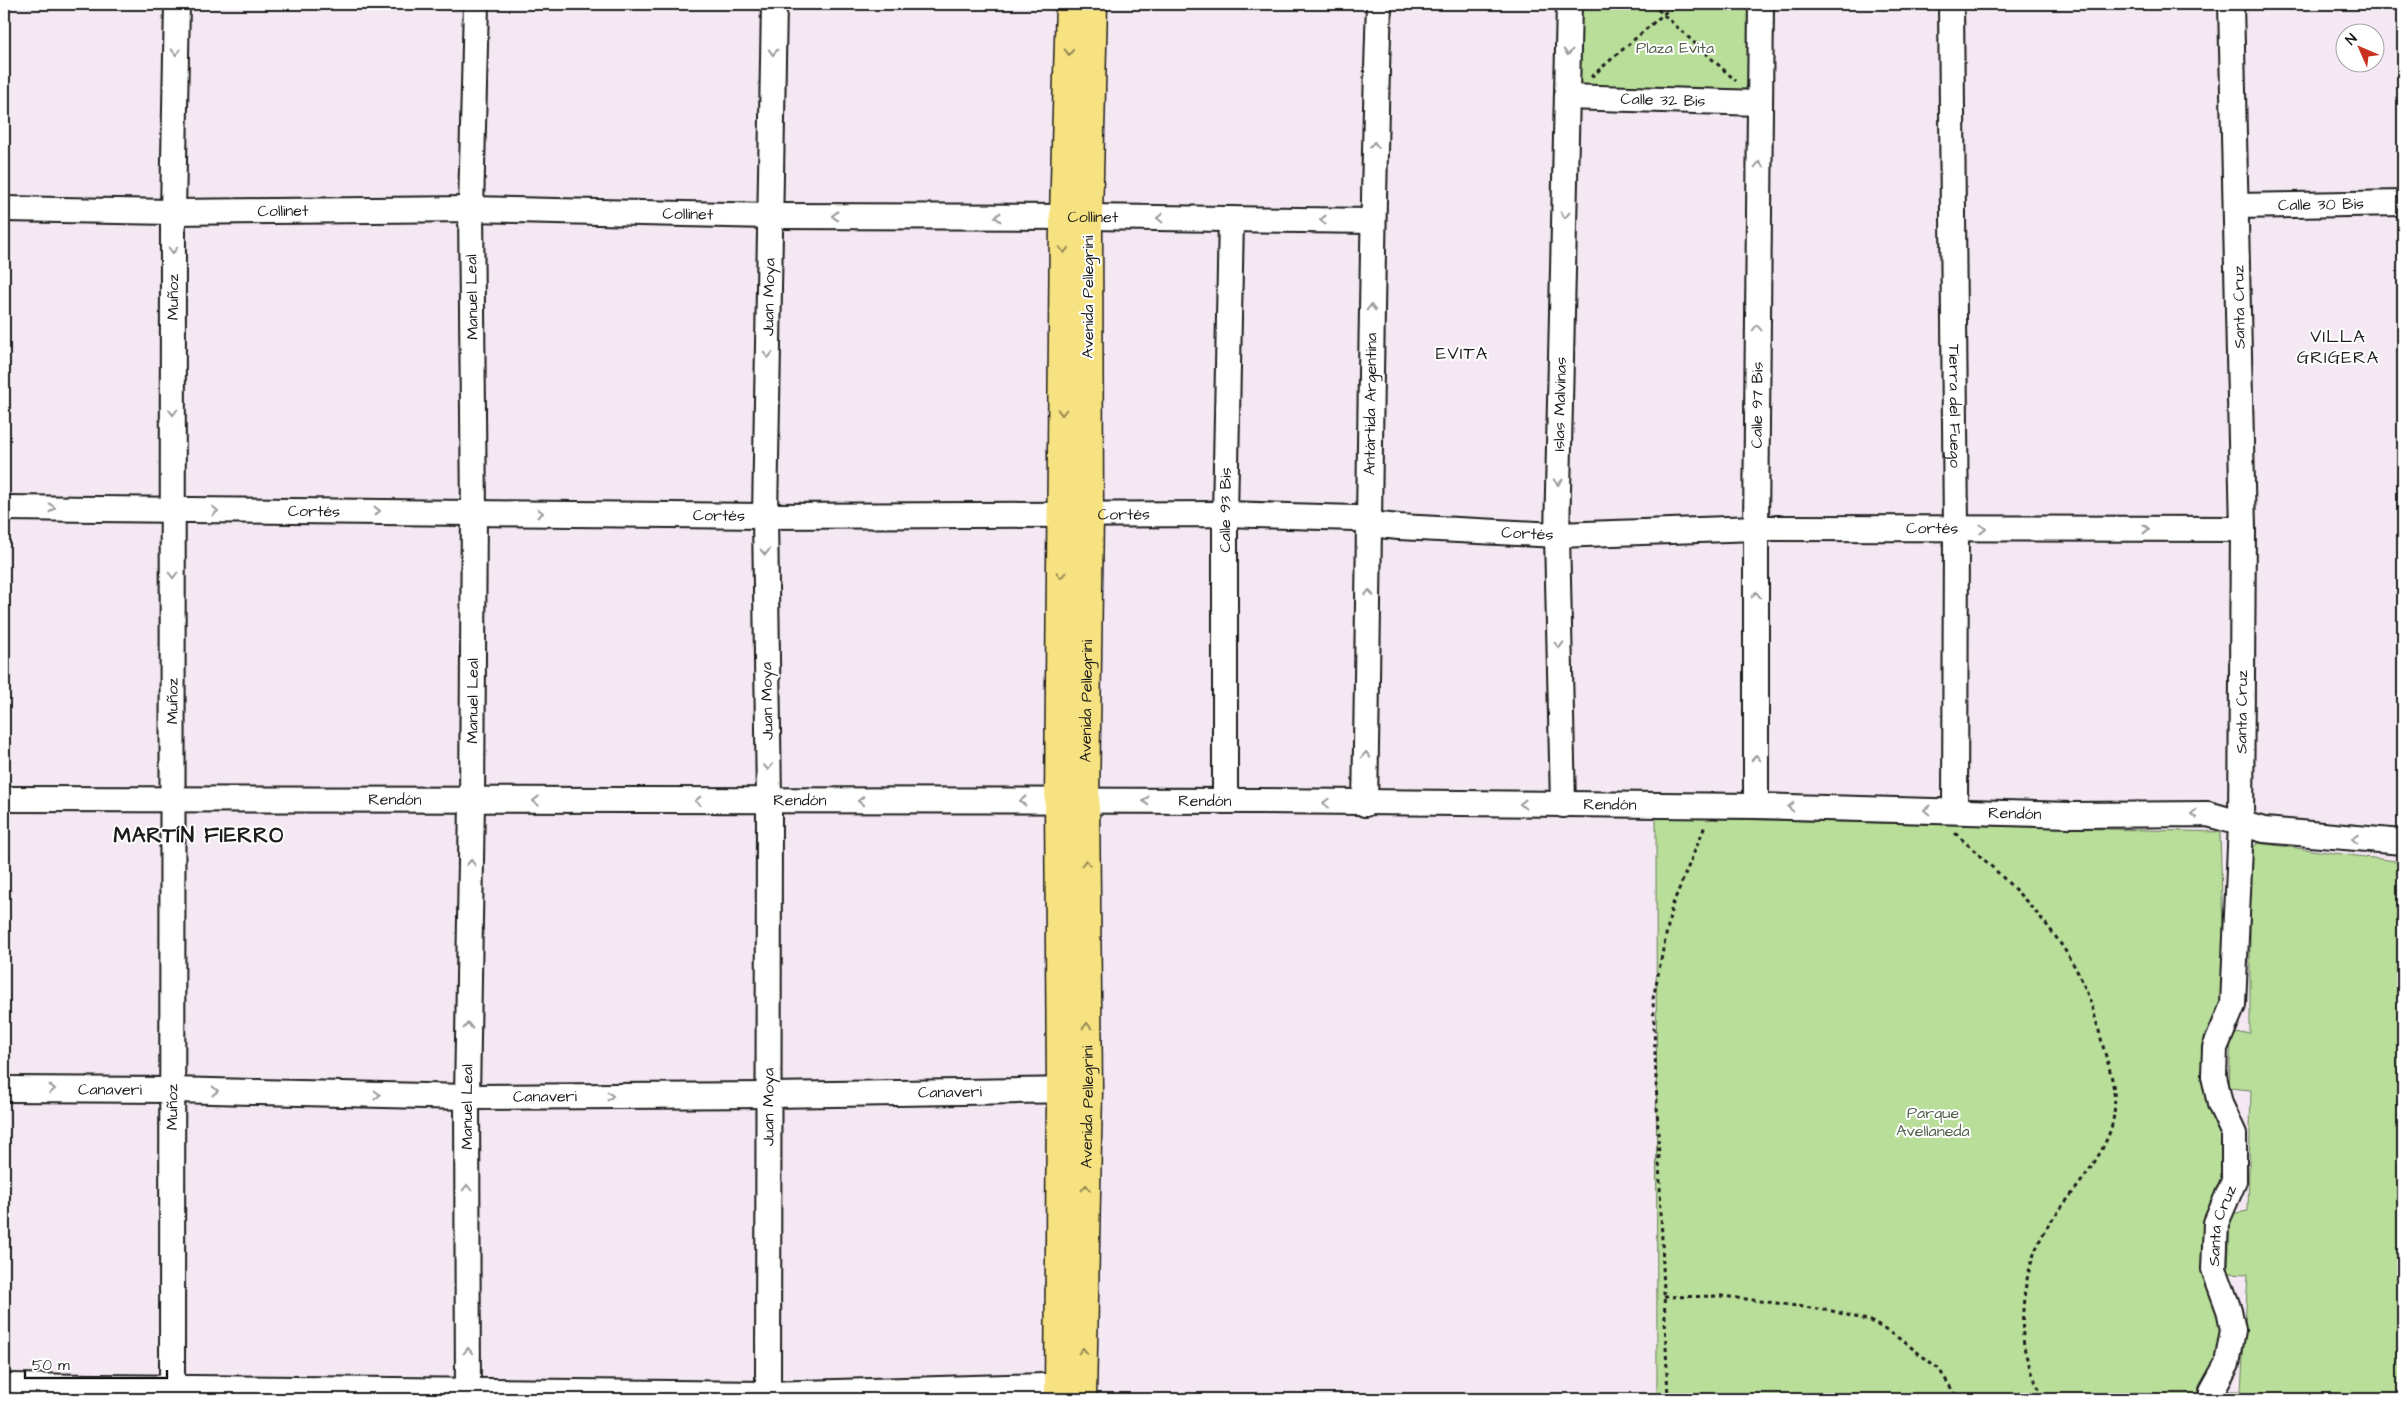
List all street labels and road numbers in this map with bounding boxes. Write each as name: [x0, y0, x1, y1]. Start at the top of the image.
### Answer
street label: Calle 32 Bis: [1620, 88, 1706, 112]
street label: Calle 30 Bis: [2278, 193, 2364, 216]
street label: Collinet: [257, 200, 309, 222]
street label: Collinet: [662, 202, 714, 226]
street label: Collinet: [1067, 206, 1119, 228]
street label: Avenida Pellegrini: [1077, 235, 1100, 358]
street label: Manuel Leal: [460, 254, 484, 340]
street label: Juan Moya: [757, 258, 781, 336]
street label: Santa Cruz: [2227, 265, 2251, 349]
street label: Muñoz: [162, 274, 184, 320]
street label: Antártida Argentina: [1359, 333, 1383, 475]
street label: Tierra del Fuego: [1943, 344, 1966, 468]
street label: Islas Malvinas: [1548, 357, 1572, 452]
street label: Calle 97 Bis: [1746, 362, 1769, 448]
street label: Calle 93 Bis: [1214, 467, 1237, 553]
street label: Cortés: [288, 500, 340, 523]
street label: Cortés: [1098, 503, 1150, 526]
street label: Cortés: [693, 504, 745, 527]
street label: Cortés: [1906, 517, 1958, 539]
street label: Cortés: [1501, 521, 1554, 546]
street label: Avenida Pellegrini: [1075, 639, 1099, 763]
street label: Manuel Leal: [461, 658, 484, 744]
street label: Juan Moya: [755, 662, 780, 740]
street label: Santa Cruz: [2230, 670, 2253, 754]
street label: Muñoz: [162, 678, 184, 724]
street label: Rendón: [368, 789, 422, 811]
street label: Rendón: [773, 789, 827, 811]
street label: Rendón: [1178, 790, 1232, 812]
street label: Rendón: [1583, 793, 1637, 816]
street label: Rendón: [1988, 802, 2042, 825]
street label: Avenida Pellegrini: [1075, 1045, 1100, 1169]
street label: Manuel Leal: [456, 1064, 479, 1150]
street label: Juan Moya: [757, 1068, 781, 1146]
street label: Canaveri: [78, 1078, 143, 1101]
street label: Canaveri: [918, 1081, 983, 1104]
street label: Muñoz: [161, 1084, 183, 1130]
street label: Canaveri: [513, 1085, 577, 1108]
street label: Santa Cruz: [2203, 1182, 2242, 1267]

